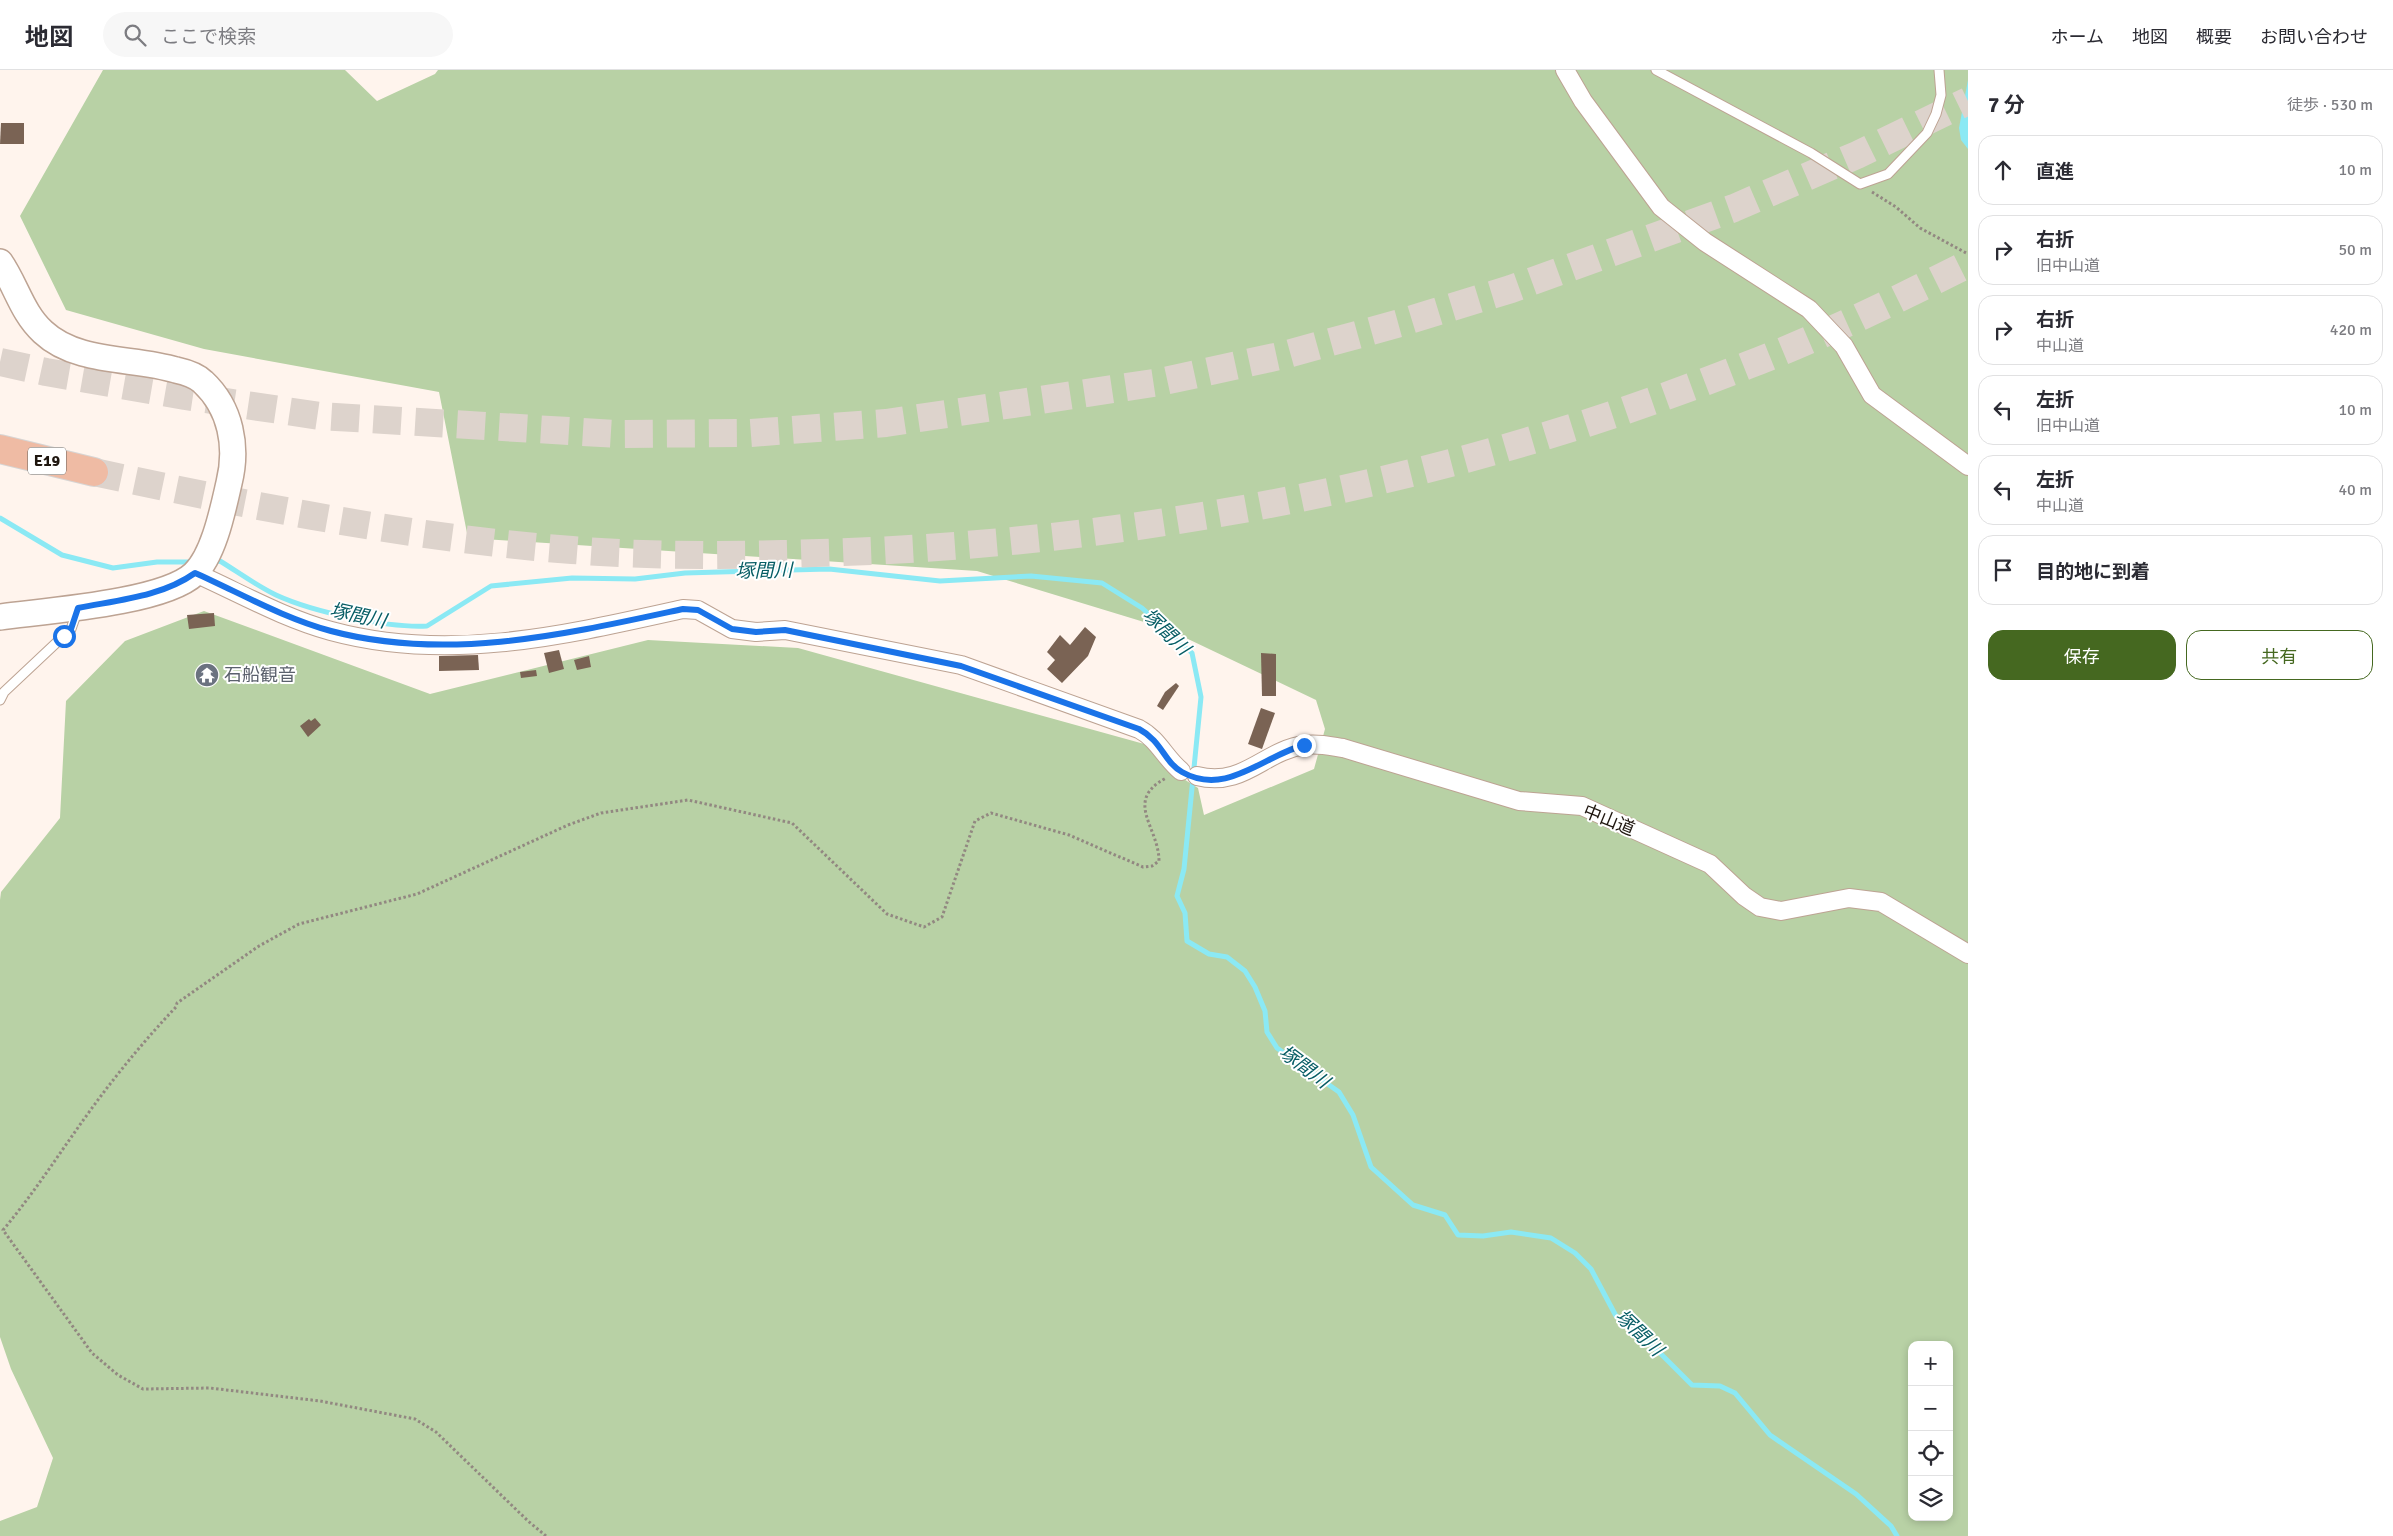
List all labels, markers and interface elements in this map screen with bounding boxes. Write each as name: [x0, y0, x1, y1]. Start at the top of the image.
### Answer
search box: [103, 12, 453, 57]
icon: search: [121, 21, 149, 49]
text: 地図: [25, 22, 73, 52]
text: ここで検索: [161, 25, 256, 49]
text: ホーム: [2051, 26, 2104, 48]
text: 地図: [2132, 26, 2168, 48]
text: 概要: [2196, 26, 2232, 48]
text: お問い合わせ: [2260, 26, 2368, 48]
text: 7 分: [1988, 92, 2025, 118]
text: 徒歩 · 530 m: [2287, 95, 2373, 115]
icon: ahead: [1989, 156, 2017, 184]
text: 直進: [2036, 160, 2074, 184]
text: 10 m: [2338, 160, 2372, 180]
text: 右折: [2036, 228, 2074, 252]
icon: right: [1989, 236, 2017, 264]
text: 50 m: [2338, 240, 2372, 260]
text: 旧中山道: [2036, 256, 2100, 276]
text: 右折: [2036, 308, 2074, 332]
icon: right: [1989, 316, 2017, 344]
text: 420 m: [2330, 320, 2372, 340]
text: 中山道: [2036, 336, 2084, 356]
text: 左折: [2036, 388, 2074, 412]
icon: left: [1989, 396, 2017, 424]
text: 10 m: [2338, 400, 2372, 420]
text: 旧中山道: [2036, 416, 2100, 436]
road number: E19: [28, 448, 66, 474]
text: 左折: [2036, 468, 2074, 492]
icon: left: [1989, 476, 2017, 504]
text: 40 m: [2338, 480, 2372, 500]
text: 中山道: [2036, 496, 2084, 516]
icon: arrive: [1989, 556, 2017, 584]
water label: 塚間川: [735, 558, 795, 583]
text: 目的地に到着: [2036, 560, 2150, 584]
water label: 塚間川: [328, 598, 390, 634]
water label: 塚間川: [1137, 604, 1196, 662]
route start: [53, 625, 76, 648]
button: 保存: [1988, 630, 2176, 680]
button: 共有: [2186, 630, 2373, 680]
temple icon: 石船観音: [194, 662, 220, 688]
place label: 石船観音: [224, 664, 296, 686]
route end: [1293, 734, 1316, 757]
street label: 中山道: [1580, 800, 1638, 840]
water label: 塚間川: [1274, 1040, 1336, 1095]
water label: 塚間川: [1610, 1305, 1669, 1363]
map controls: [1908, 1341, 1953, 1521]
button: +: [1908, 1341, 1953, 1386]
button: −: [1908, 1386, 1953, 1431]
button: locate: [1908, 1431, 1953, 1476]
button: layers: [1908, 1476, 1953, 1521]

